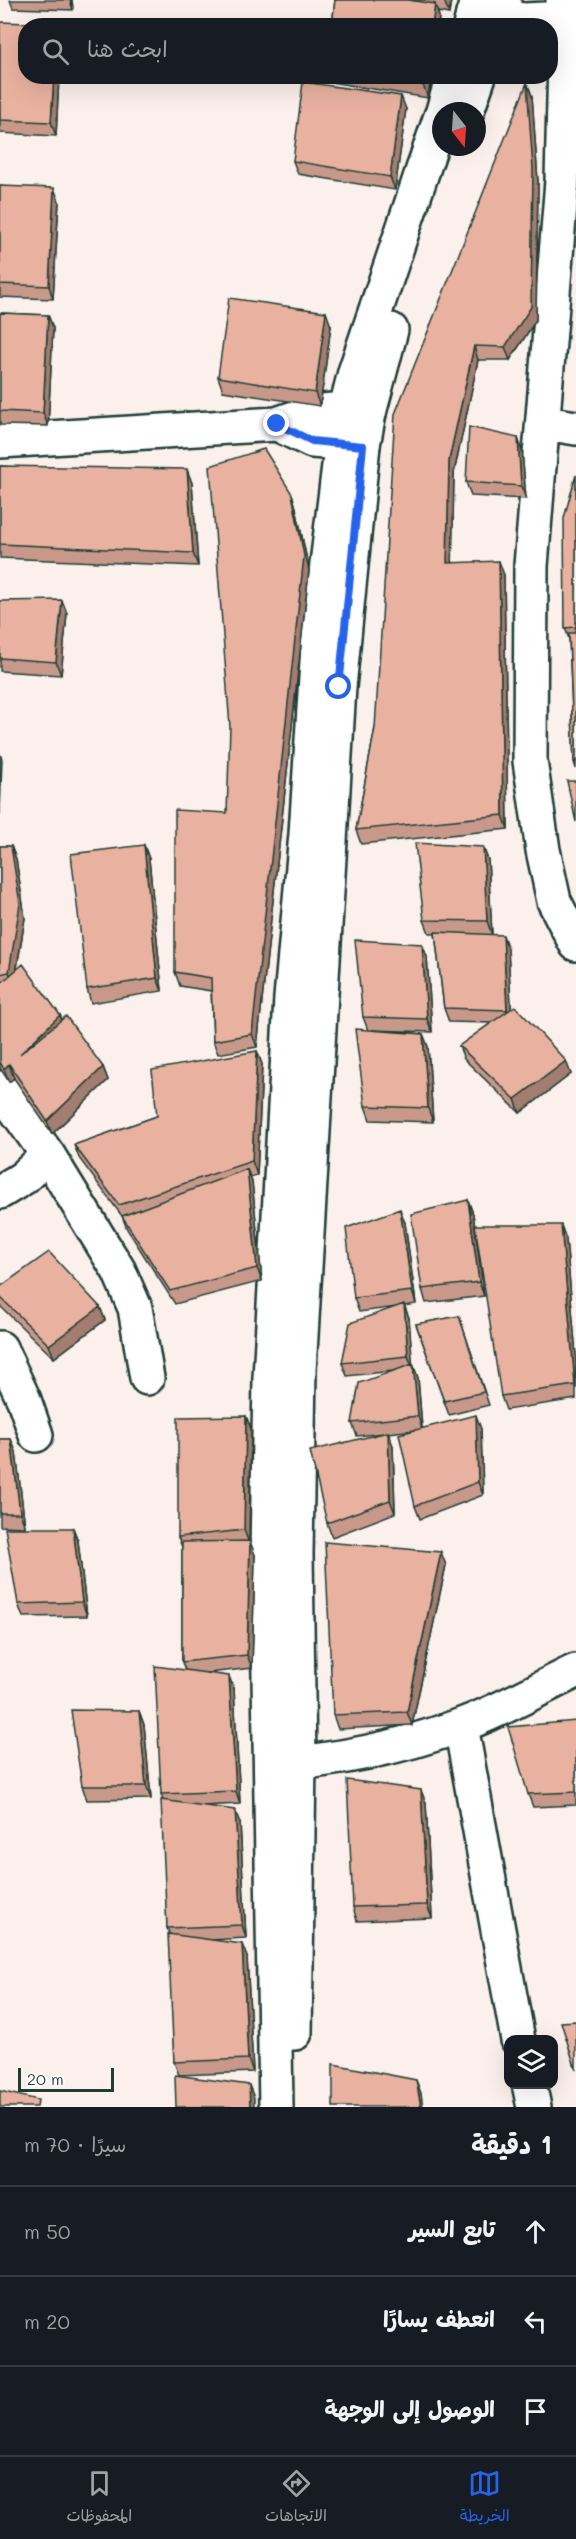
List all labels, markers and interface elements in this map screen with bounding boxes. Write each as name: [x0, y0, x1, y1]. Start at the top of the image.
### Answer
search box: [18, 18, 558, 84]
text: ابحث هنا: [87, 34, 168, 63]
icon: search: [39, 35, 72, 68]
north arrow: [432, 102, 486, 156]
route end: [263, 410, 289, 436]
route start: [325, 673, 351, 699]
map controls: [504, 2035, 558, 2089]
button: layers: [504, 2035, 558, 2089]
scale bar: [18, 2065, 114, 2092]
text: 20 m: [27, 2068, 64, 2089]
text: 1 دقيقة: [471, 2127, 552, 2161]
text: سيرًا · 70 m: [24, 2131, 126, 2157]
text: تابع السير: [409, 2214, 495, 2243]
icon: ahead: [519, 2215, 552, 2248]
text: 50 m: [24, 2218, 70, 2244]
text: انعطف يسارًا: [383, 2304, 495, 2333]
icon: left: [519, 2305, 552, 2338]
text: 20 m: [24, 2308, 70, 2334]
text: الوصول إلى الوجهة: [324, 2394, 495, 2423]
icon: arrive: [519, 2395, 552, 2428]
tab: المحفوظات: [66, 2467, 132, 2530]
tab: الاتجاهات: [265, 2467, 327, 2530]
tab: الخريطة: [460, 2467, 510, 2530]

